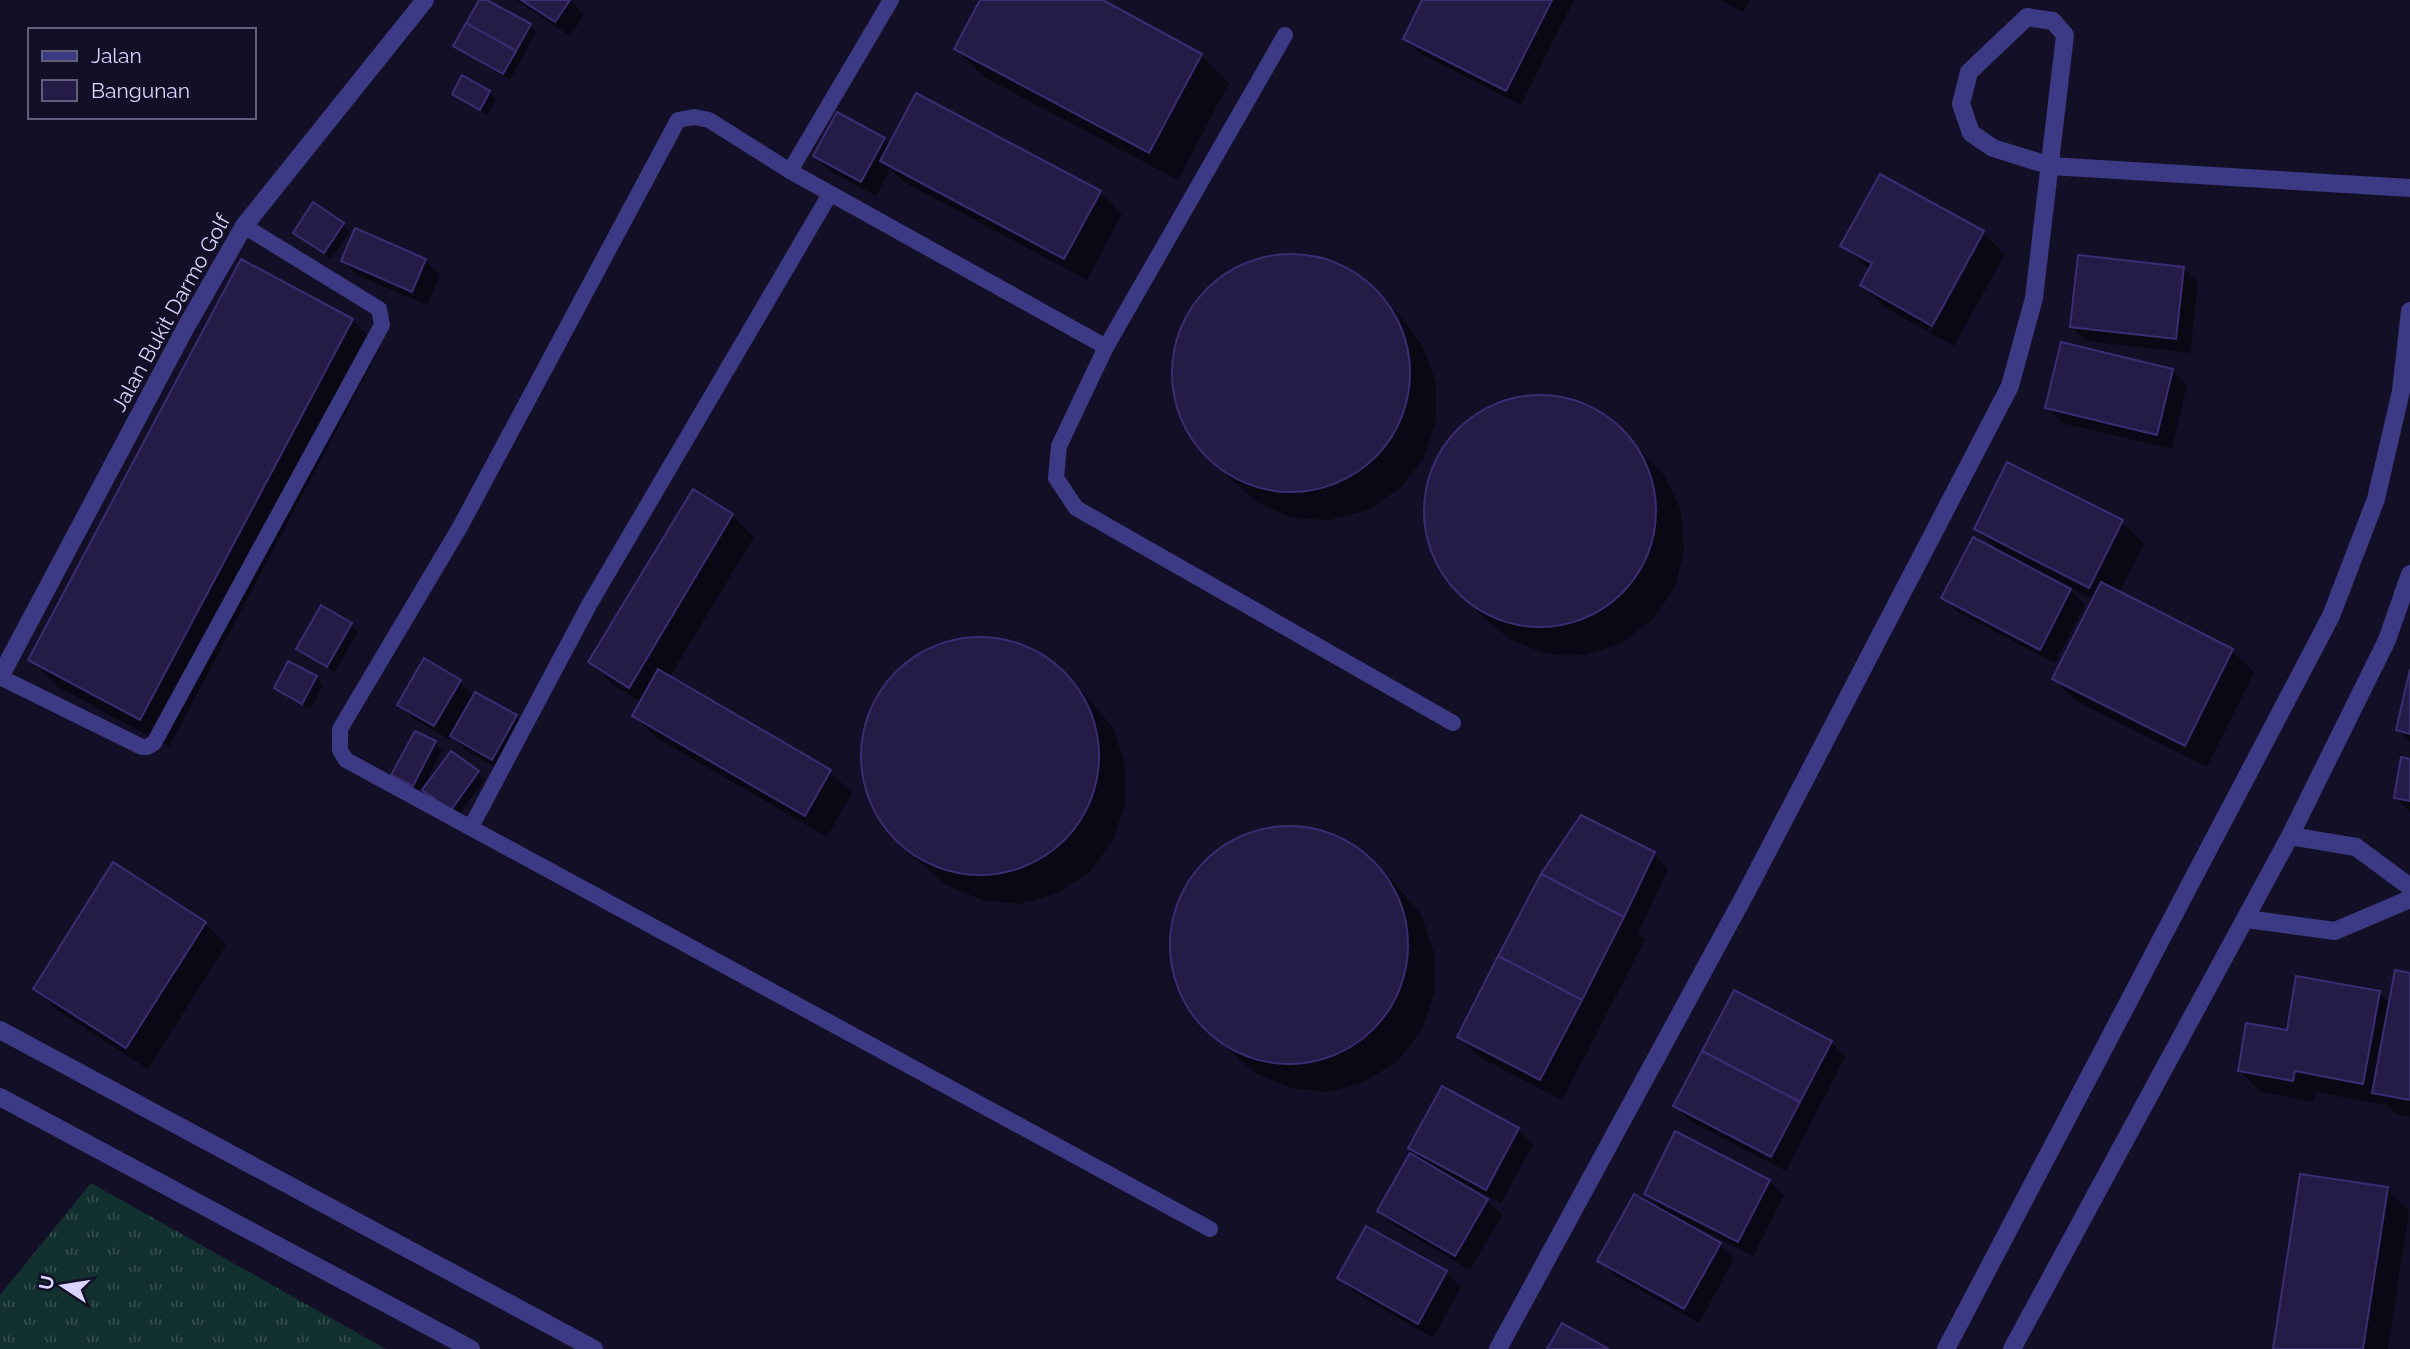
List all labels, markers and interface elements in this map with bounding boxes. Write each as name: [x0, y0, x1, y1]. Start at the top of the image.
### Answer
legend: [28, 28, 256, 119]
text: Jalan: [91, 43, 142, 68]
text: Bangunan: [91, 78, 190, 103]
street label: Jalan Bukit Darmo Golf: [106, 209, 236, 416]
north arrow: [28, 1251, 98, 1321]
text: U: [34, 1273, 59, 1292]

